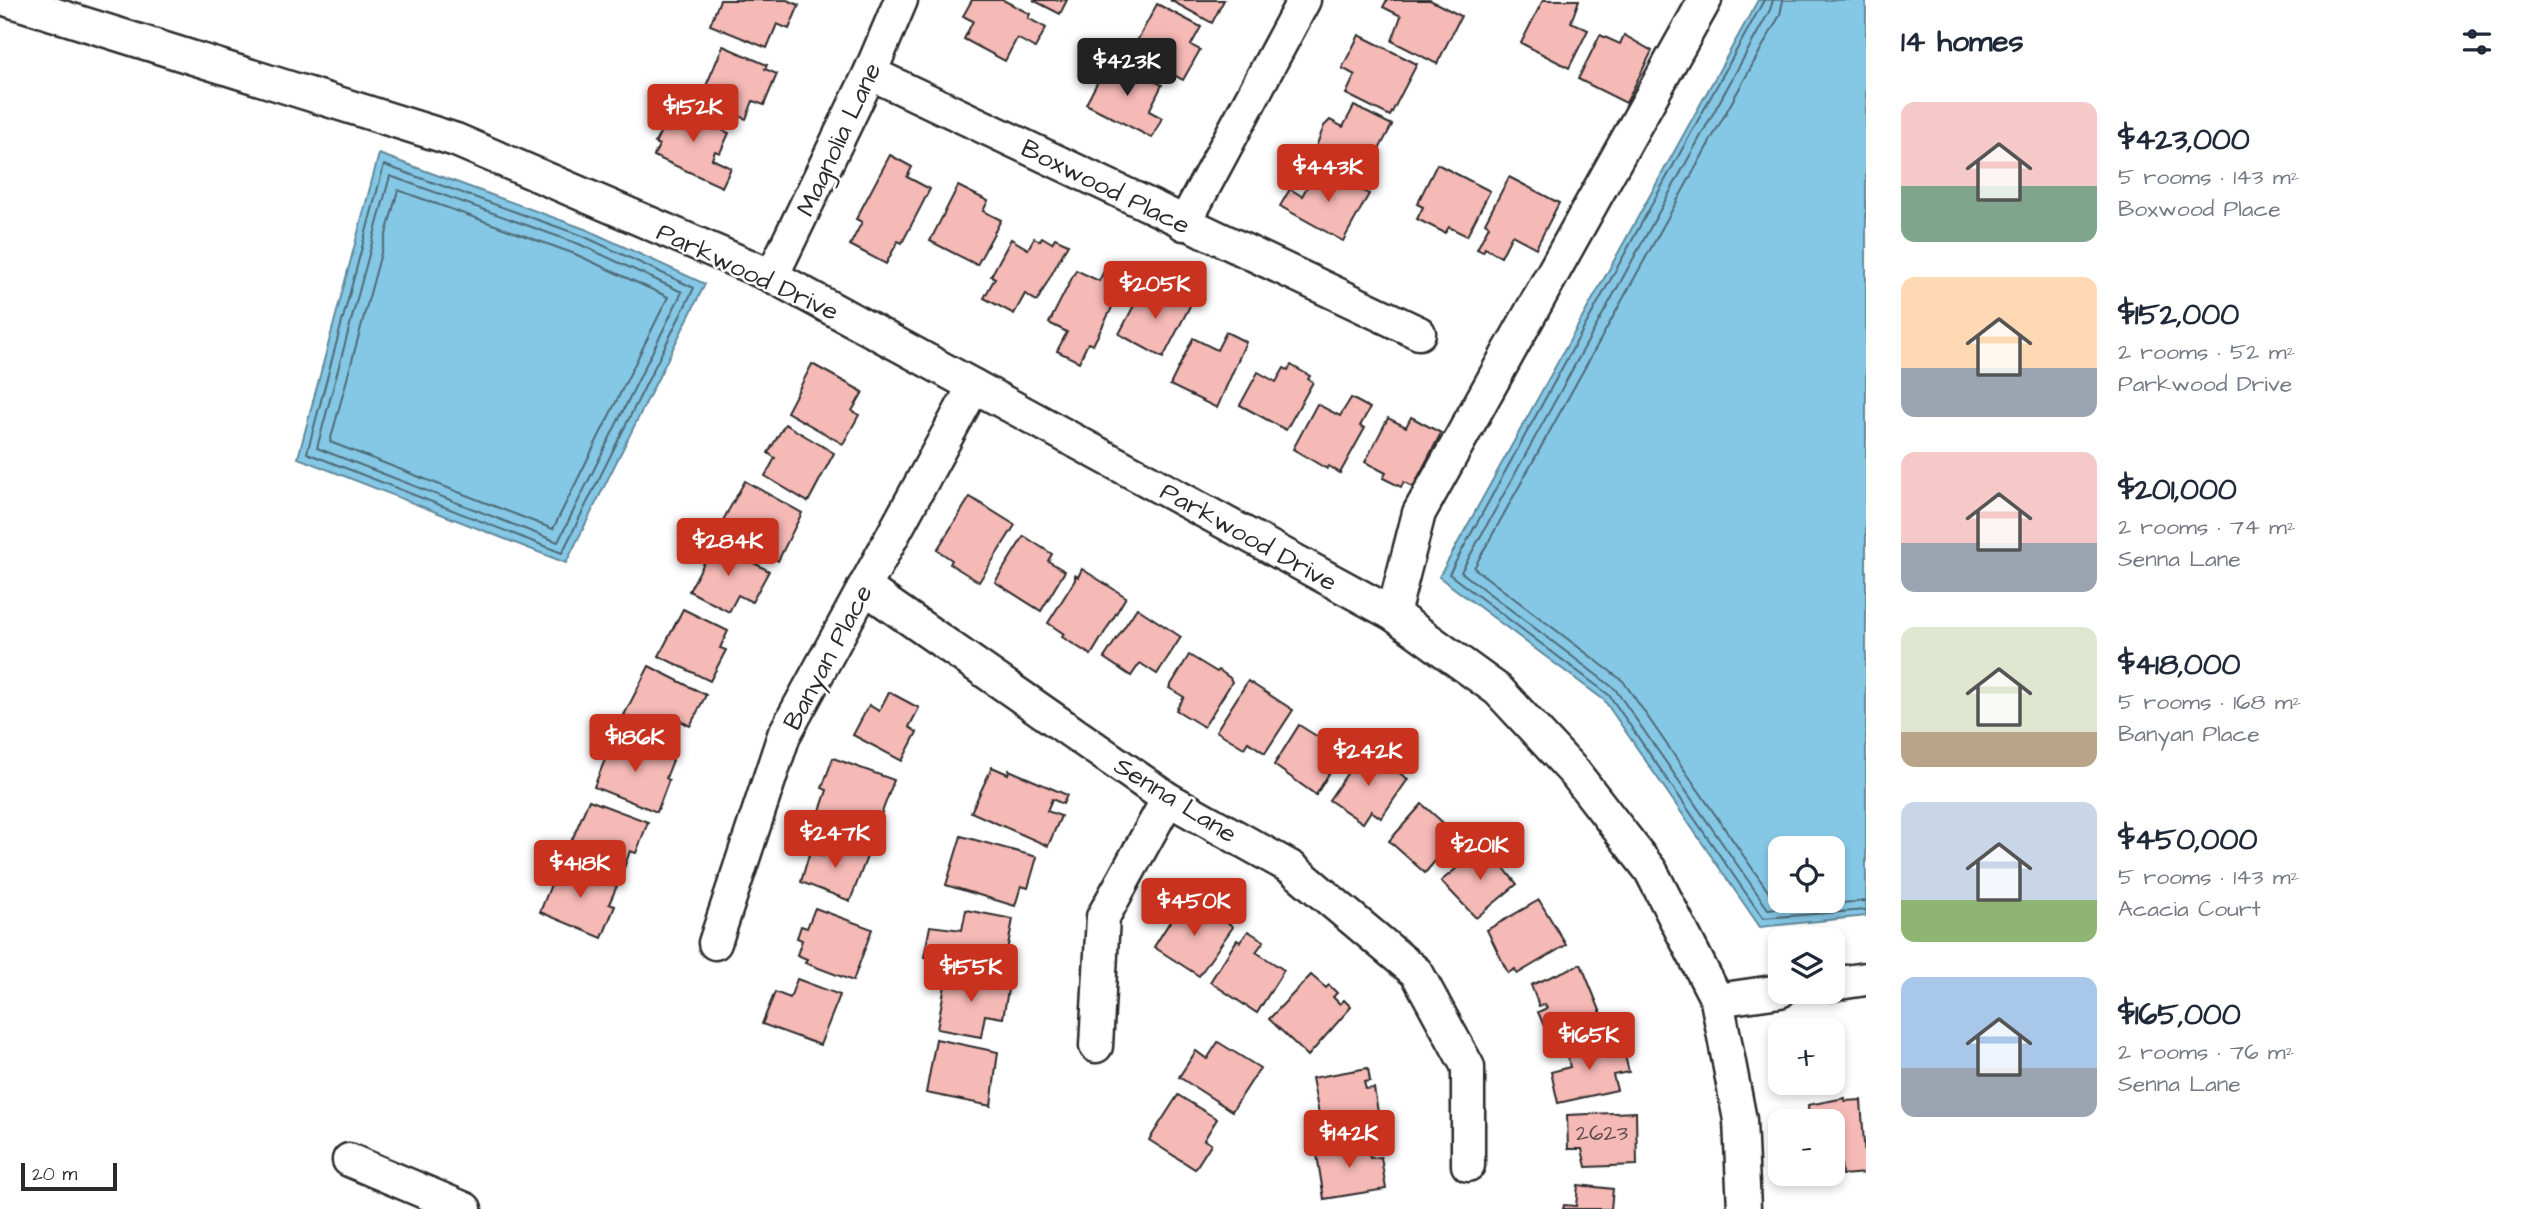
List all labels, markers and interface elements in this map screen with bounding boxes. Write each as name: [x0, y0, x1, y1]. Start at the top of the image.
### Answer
text: 14 homes: [1901, 21, 2024, 63]
icon: filters: [2458, 23, 2496, 61]
pin: $423K: [1078, 38, 1176, 98]
text: $423K: [1093, 45, 1161, 77]
street label: Magnolia Lane: [788, 57, 892, 223]
pin: $152K: [644, 85, 742, 144]
text: $152K: [663, 91, 723, 123]
text: $423,000: [2118, 119, 2250, 161]
street label: Boxwood Place: [1015, 130, 1196, 243]
icon: home: [1957, 130, 2041, 214]
pin: $443K: [1279, 144, 1377, 204]
text: $443K: [1293, 151, 1363, 183]
text: 5 rooms · 143 m²: [2118, 161, 2299, 193]
text: Boxwood Place: [2118, 193, 2281, 225]
street label: Parkwood Drive: [651, 214, 844, 330]
pin: $205K: [1106, 262, 1204, 321]
text: $205K: [1120, 268, 1190, 300]
text: $152,000: [2118, 294, 2239, 336]
icon: home: [1957, 305, 2041, 389]
text: 2 rooms · 52 m²: [2118, 336, 2295, 368]
text: Parkwood Drive: [2118, 368, 2292, 400]
text: $201,000: [2118, 469, 2237, 511]
street label: Parkwood Drive: [1154, 473, 1343, 600]
icon: home: [1957, 480, 2041, 564]
text: 2 rooms · 74 m²: [2118, 511, 2296, 543]
pin: $284K: [679, 518, 777, 578]
text: $284K: [693, 525, 763, 557]
text: Senna Lane: [2118, 543, 2241, 575]
street label: Banyan Place: [774, 578, 883, 738]
text: $418,000: [2118, 644, 2241, 686]
icon: home: [1957, 655, 2041, 739]
text: 5 rooms · 168 m²: [2118, 686, 2301, 718]
pin: $186K: [586, 714, 684, 774]
text: Banyan Place: [2118, 718, 2260, 750]
text: $186K: [605, 721, 665, 753]
pin: $242K: [1319, 728, 1417, 788]
text: $242K: [1334, 735, 1402, 767]
street label: Senna Lane: [1107, 748, 1244, 852]
pin: $247K: [786, 810, 884, 870]
text: $247K: [800, 817, 870, 849]
text: $450,000: [2118, 819, 2257, 861]
pin: $201K: [1431, 822, 1529, 882]
text: $201K: [1451, 829, 1509, 861]
icon: home: [1957, 830, 2041, 914]
map controls: [1768, 836, 1845, 1186]
button: locate: [1768, 836, 1845, 913]
pin: $418K: [531, 841, 629, 900]
text: $418K: [550, 847, 610, 879]
text: 5 rooms · 143 m²: [2118, 861, 2299, 893]
pin: $450K: [1145, 878, 1243, 938]
text: $450K: [1157, 885, 1231, 917]
text: Acacia Court: [2118, 893, 2261, 925]
button: layers: [1768, 927, 1845, 1004]
pin: $155K: [922, 944, 1020, 1004]
text: $155K: [940, 951, 1002, 983]
text: $165,000: [2118, 994, 2241, 1036]
icon: home: [1957, 1005, 2041, 1089]
pin: $165K: [1540, 1012, 1638, 1072]
button: +: [1768, 1018, 1845, 1095]
text: $165K: [1559, 1019, 1619, 1051]
text: 2 rooms · 76 m²: [2118, 1036, 2294, 1068]
text: Senna Lane: [2118, 1068, 2241, 1100]
button: −: [1768, 1109, 1845, 1186]
pin: $142K: [1300, 1110, 1398, 1170]
text: $142K: [1320, 1117, 1378, 1149]
house number: 2623: [1576, 1117, 1629, 1149]
scale bar: [21, 1160, 117, 1192]
text: 20 m: [32, 1161, 77, 1188]

